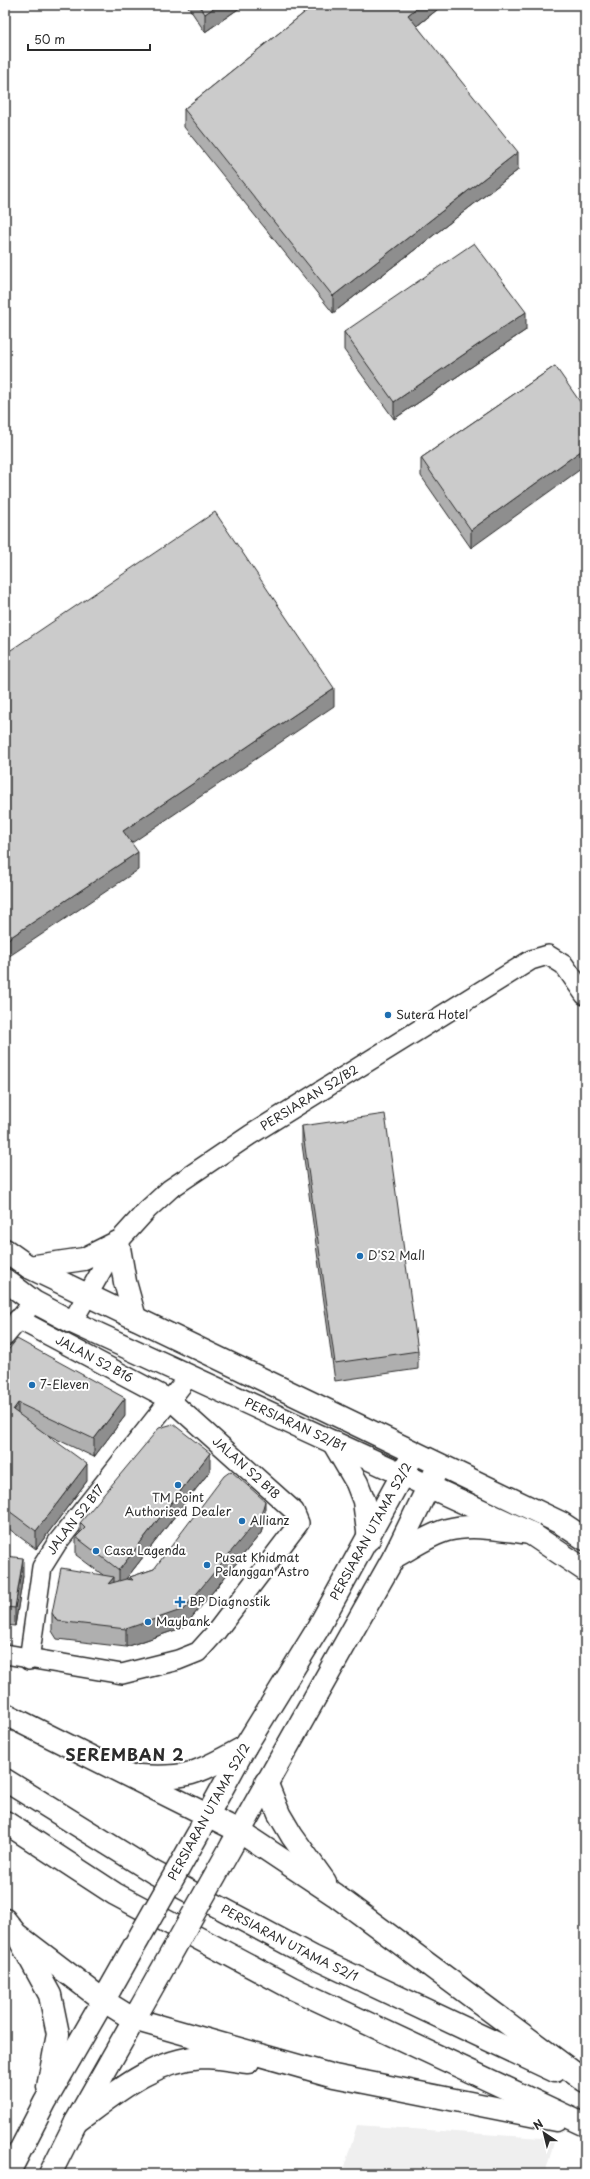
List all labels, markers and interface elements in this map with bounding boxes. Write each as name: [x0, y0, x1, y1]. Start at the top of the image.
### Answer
scale bar: [28, 26, 150, 52]
text: 50 m: [34, 30, 65, 48]
place label: Sutera Hotel: [396, 1005, 468, 1023]
marker: Sutera Hotel: [383, 1010, 393, 1020]
street label: PERSIARAN S2/B2: [256, 1060, 361, 1135]
place label: D'S2 Mall: [368, 1246, 425, 1264]
marker: D'S2 Mall: [355, 1251, 365, 1261]
street label: JALAN S2 B16: [52, 1330, 137, 1386]
place label: 7-Eleven: [40, 1375, 89, 1393]
marker: 7-Eleven: [27, 1380, 37, 1390]
street label: PERSIARAN S2/B1: [242, 1393, 349, 1455]
street label: JALAN S2 B18: [209, 1432, 285, 1503]
street label: PERSIARAN UTAMA S2/2: [325, 1459, 415, 1603]
street label: JALAN S2 B17: [42, 1480, 108, 1558]
marker: TM Point Authorised Dealer: [173, 1480, 183, 1490]
place label: TM Point Authorised Dealer: [125, 1488, 232, 1520]
place label: Allianz: [250, 1511, 290, 1529]
marker: Allianz: [237, 1516, 247, 1526]
place label: Casa Lagenda: [104, 1541, 187, 1559]
marker: Casa Lagenda: [91, 1546, 101, 1556]
place label: Pusat Khidmat Pelanggan Astro: [215, 1548, 309, 1580]
marker: Pusat Khidmat Pelanggan Astro: [202, 1560, 212, 1570]
place label: BP Diagnostik: [189, 1592, 270, 1610]
marker: BP Diagnostik: [174, 1596, 186, 1608]
place label: Maybank: [156, 1612, 210, 1630]
marker: Maybank: [143, 1617, 153, 1627]
street label: PERSIARAN UTAMA S2/2: [163, 1739, 254, 1884]
district label: SEREMBAN 2: [65, 1742, 185, 1766]
street label: PERSIARAN UTAMA S2/1: [218, 1900, 361, 1985]
north arrow: [524, 2113, 564, 2153]
text: N: [530, 2115, 547, 2134]

